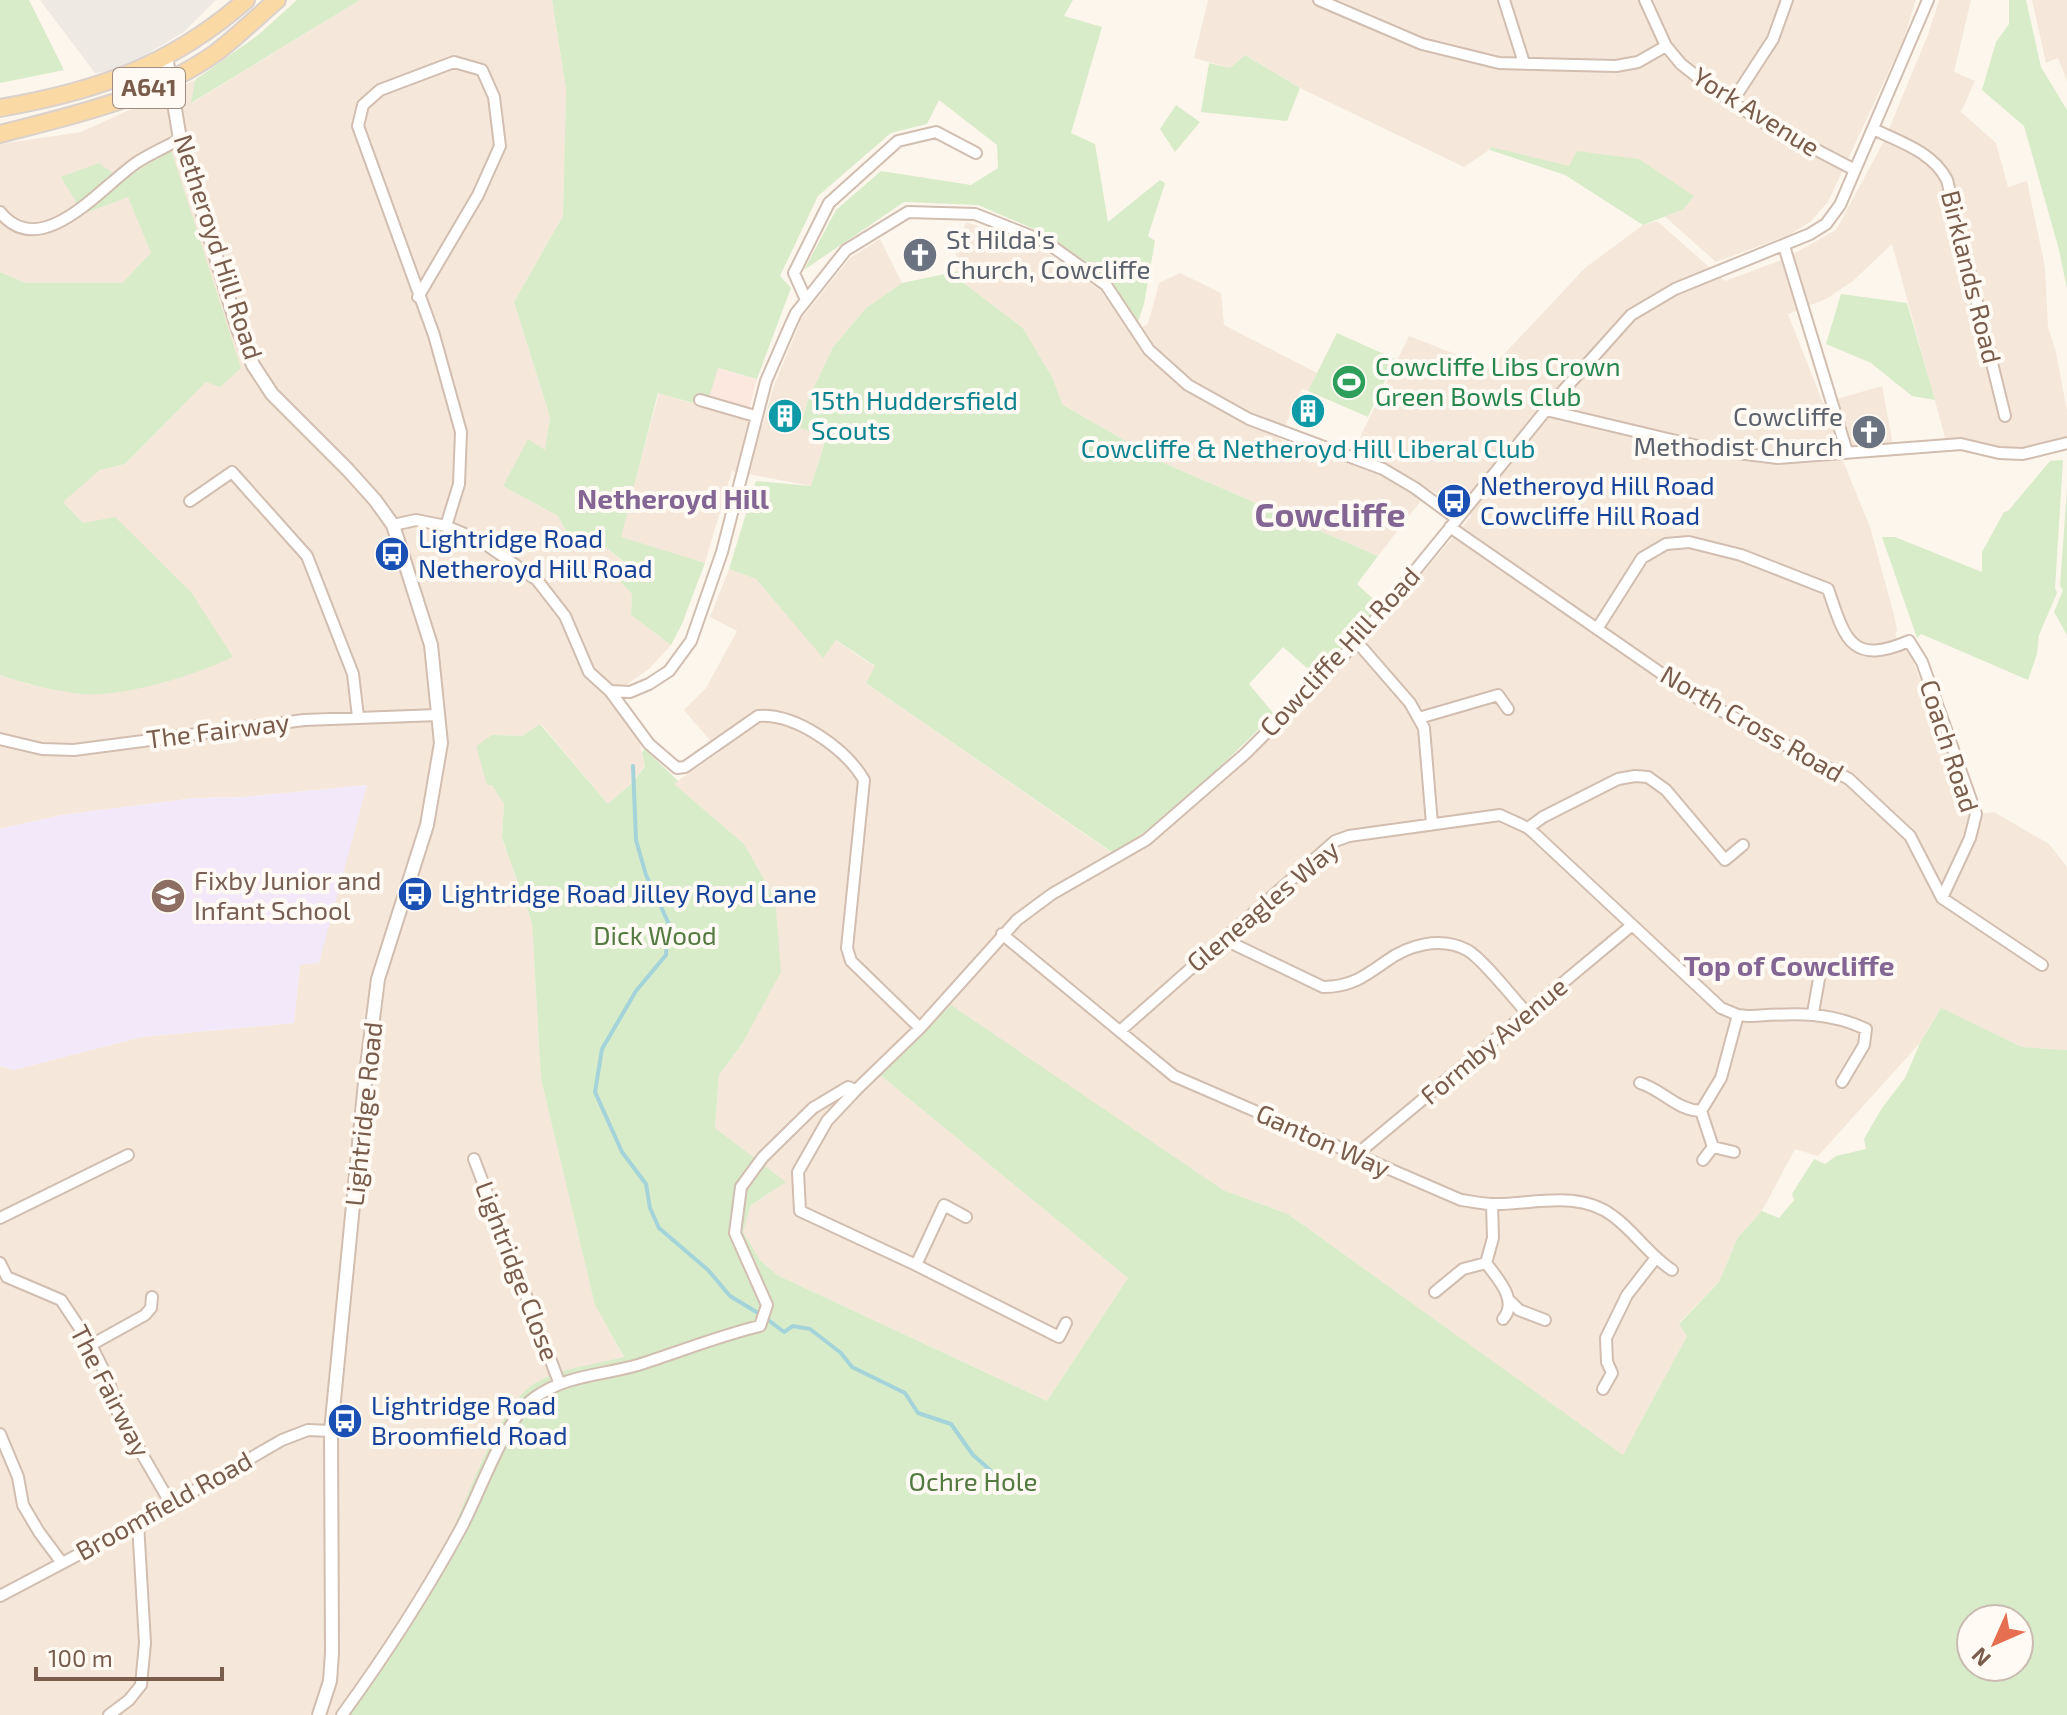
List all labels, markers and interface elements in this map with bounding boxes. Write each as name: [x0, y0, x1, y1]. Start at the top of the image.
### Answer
street label: York Avenue: [1688, 60, 1826, 162]
road number: A641: [113, 68, 185, 108]
street label: Netheroyd Hill Road: [168, 130, 270, 363]
street label: Birklands Road: [1936, 187, 2009, 366]
place label: St Hilda's Church, Cowcliffe: [946, 223, 1150, 284]
church icon: St Hilda's Church, Cowcliffe: [901, 236, 939, 274]
place label: Cowcliffe Libs Crown Green Bowls Club: [1375, 350, 1621, 411]
sports icon: Cowcliffe Libs Crown Green Bowls Club: [1330, 363, 1368, 401]
place label: 15th Huddersfield Scouts: [811, 384, 1018, 445]
building icon: Cowcliffe & Netheroyd Hill Liberal Club: [1289, 392, 1327, 430]
building icon: 15th Huddersfield Scouts: [766, 397, 804, 435]
place label: Cowcliffe Methodist Church: [1634, 400, 1843, 461]
church icon: Cowcliffe Methodist Church: [1850, 413, 1888, 451]
place label: Cowcliffe & Netheroyd Hill Liberal Club: [1081, 432, 1535, 463]
place label: Netheroyd Hill Road Cowcliffe Hill Road: [1480, 469, 1715, 530]
district label: Netheroyd Hill: [577, 481, 770, 515]
bus stop icon: Netheroyd Hill Road Cowcliffe Hill Road: [1435, 482, 1473, 520]
district label: Cowcliffe: [1254, 493, 1406, 534]
place label: Lightridge Road Netheroyd Hill Road: [418, 522, 653, 583]
bus stop icon: Lightridge Road Netheroyd Hill Road: [373, 535, 411, 573]
street label: Cowcliffe Hill Road: [1253, 560, 1425, 742]
street label: North Cross Road: [1656, 658, 1850, 788]
street label: Coach Road: [1914, 675, 1986, 816]
street label: The Fairway: [145, 705, 291, 754]
street label: Gleneagles Way: [1180, 832, 1344, 977]
place label: Fixby Junior and Infant School: [194, 864, 381, 925]
bus stop icon: Lightridge Road Jilley Royd Lane: [396, 875, 434, 913]
school or university icon: Fixby Junior and Infant School: [149, 877, 187, 915]
place label: Lightridge Road Jilley Royd Lane: [441, 877, 817, 908]
park label: Dick Wood: [593, 919, 717, 950]
district label: Top of Cowcliffe: [1683, 948, 1895, 982]
street label: Formby Avenue: [1413, 970, 1573, 1110]
street label: Lightridge Road: [337, 1020, 388, 1208]
street label: Ganton Way: [1252, 1096, 1396, 1183]
street label: Lightridge Close: [470, 1176, 567, 1365]
street label: The Fairway: [65, 1319, 158, 1462]
place label: Lightridge Road Broomfield Road: [371, 1389, 568, 1450]
bus stop icon: Lightridge Road Broomfield Road: [326, 1402, 364, 1440]
street label: Broomfield Road: [70, 1443, 257, 1566]
park label: Ochre Hole: [909, 1465, 1037, 1496]
north arrow: [1955, 1603, 2035, 1683]
scale bar: [36, 1631, 222, 1681]
text: 100 m: [48, 1643, 113, 1672]
text: N: [1965, 1643, 1995, 1673]

